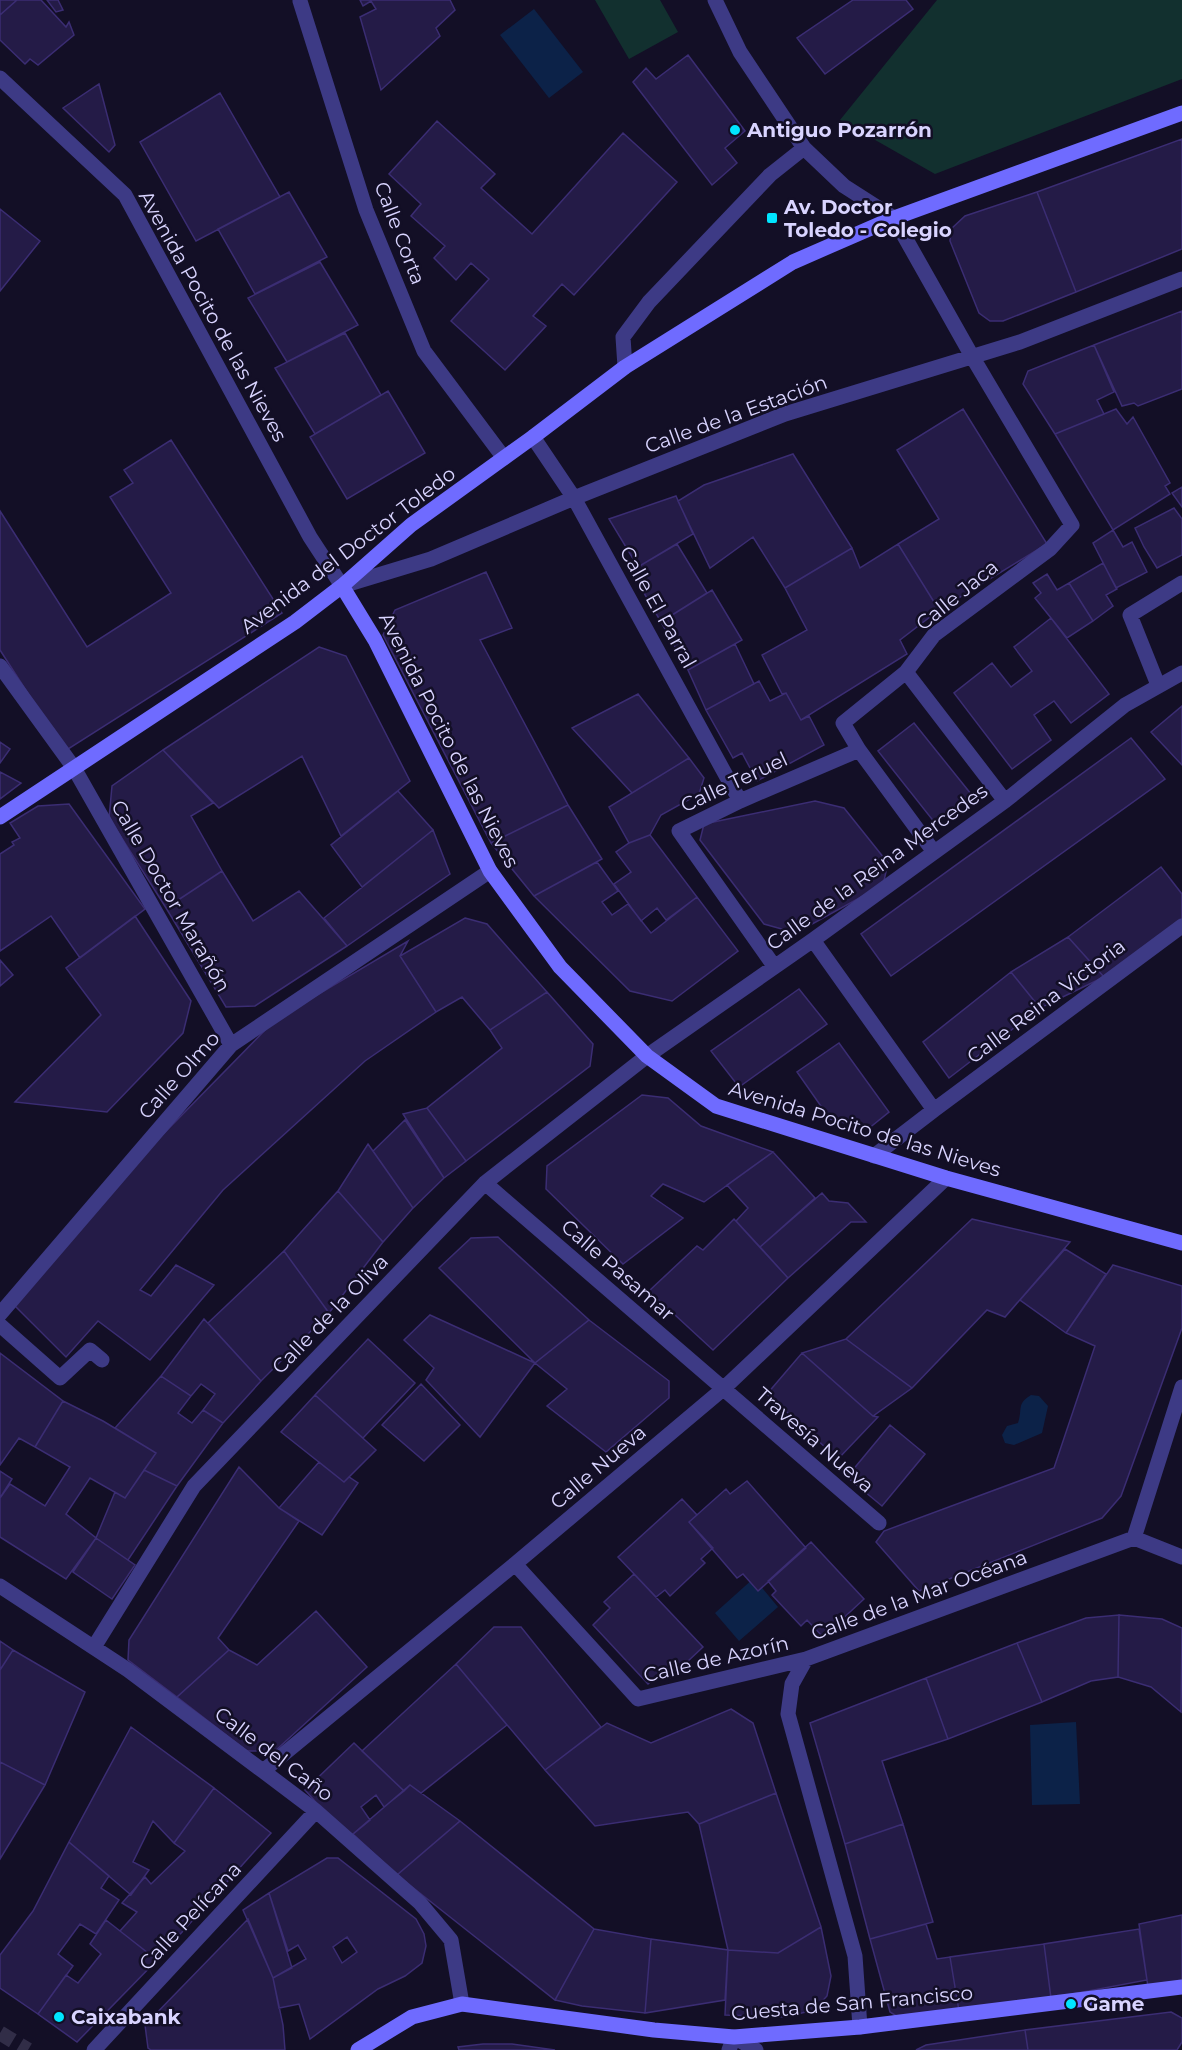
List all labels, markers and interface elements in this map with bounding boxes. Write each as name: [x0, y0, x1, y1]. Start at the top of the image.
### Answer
place label: Antiguo Pozarrón: [746, 118, 932, 142]
marker: Antiguo Pozarrón: [728, 123, 742, 137]
street label: Calle Corta: [369, 178, 431, 288]
street label: Avenida Pocito de las Nieves: [134, 186, 292, 446]
place label: Av. Doctor Toledo - Colegio: [783, 195, 952, 242]
marker: Av. Doctor Toledo - Colegio: [765, 211, 779, 225]
street label: Calle de la Estación: [642, 370, 830, 458]
street label: Avenida del Doctor Toledo: [236, 461, 460, 639]
street label: Calle El Parral: [615, 542, 701, 672]
street label: Calle Jaca: [911, 555, 1003, 635]
street label: Avenida Pocito de las Nieves: [374, 608, 524, 872]
street label: Calle Teruel: [677, 747, 791, 817]
street label: Calle de la Reina Mercedes: [762, 779, 992, 955]
street label: Calle Doctor Marañón: [106, 796, 236, 996]
street label: Calle Reina Victoria: [962, 934, 1130, 1068]
street label: Calle Olmo: [133, 1026, 225, 1124]
street label: Avenida Pocito de las Nieves: [726, 1076, 1004, 1182]
street label: Calle Pasamar: [556, 1214, 680, 1326]
street label: Calle de la Oliva: [267, 1249, 393, 1379]
street label: Travesía Nueva: [751, 1382, 879, 1498]
street label: Calle Nueva: [545, 1420, 651, 1514]
street label: Calle de la Mar Océana: [808, 1545, 1030, 1645]
street label: Calle de Azorín: [641, 1631, 791, 1687]
street label: Calle del Caño: [210, 1702, 338, 1806]
street label: Calle Pelícana: [134, 1857, 246, 1975]
street label: Cuesta de San Francisco: [730, 1980, 974, 2026]
place label: Game: [1083, 1992, 1144, 2016]
marker: Game: [1064, 1997, 1078, 2011]
place label: Caixabank: [71, 2005, 182, 2029]
marker: Caixabank: [52, 2010, 66, 2024]

